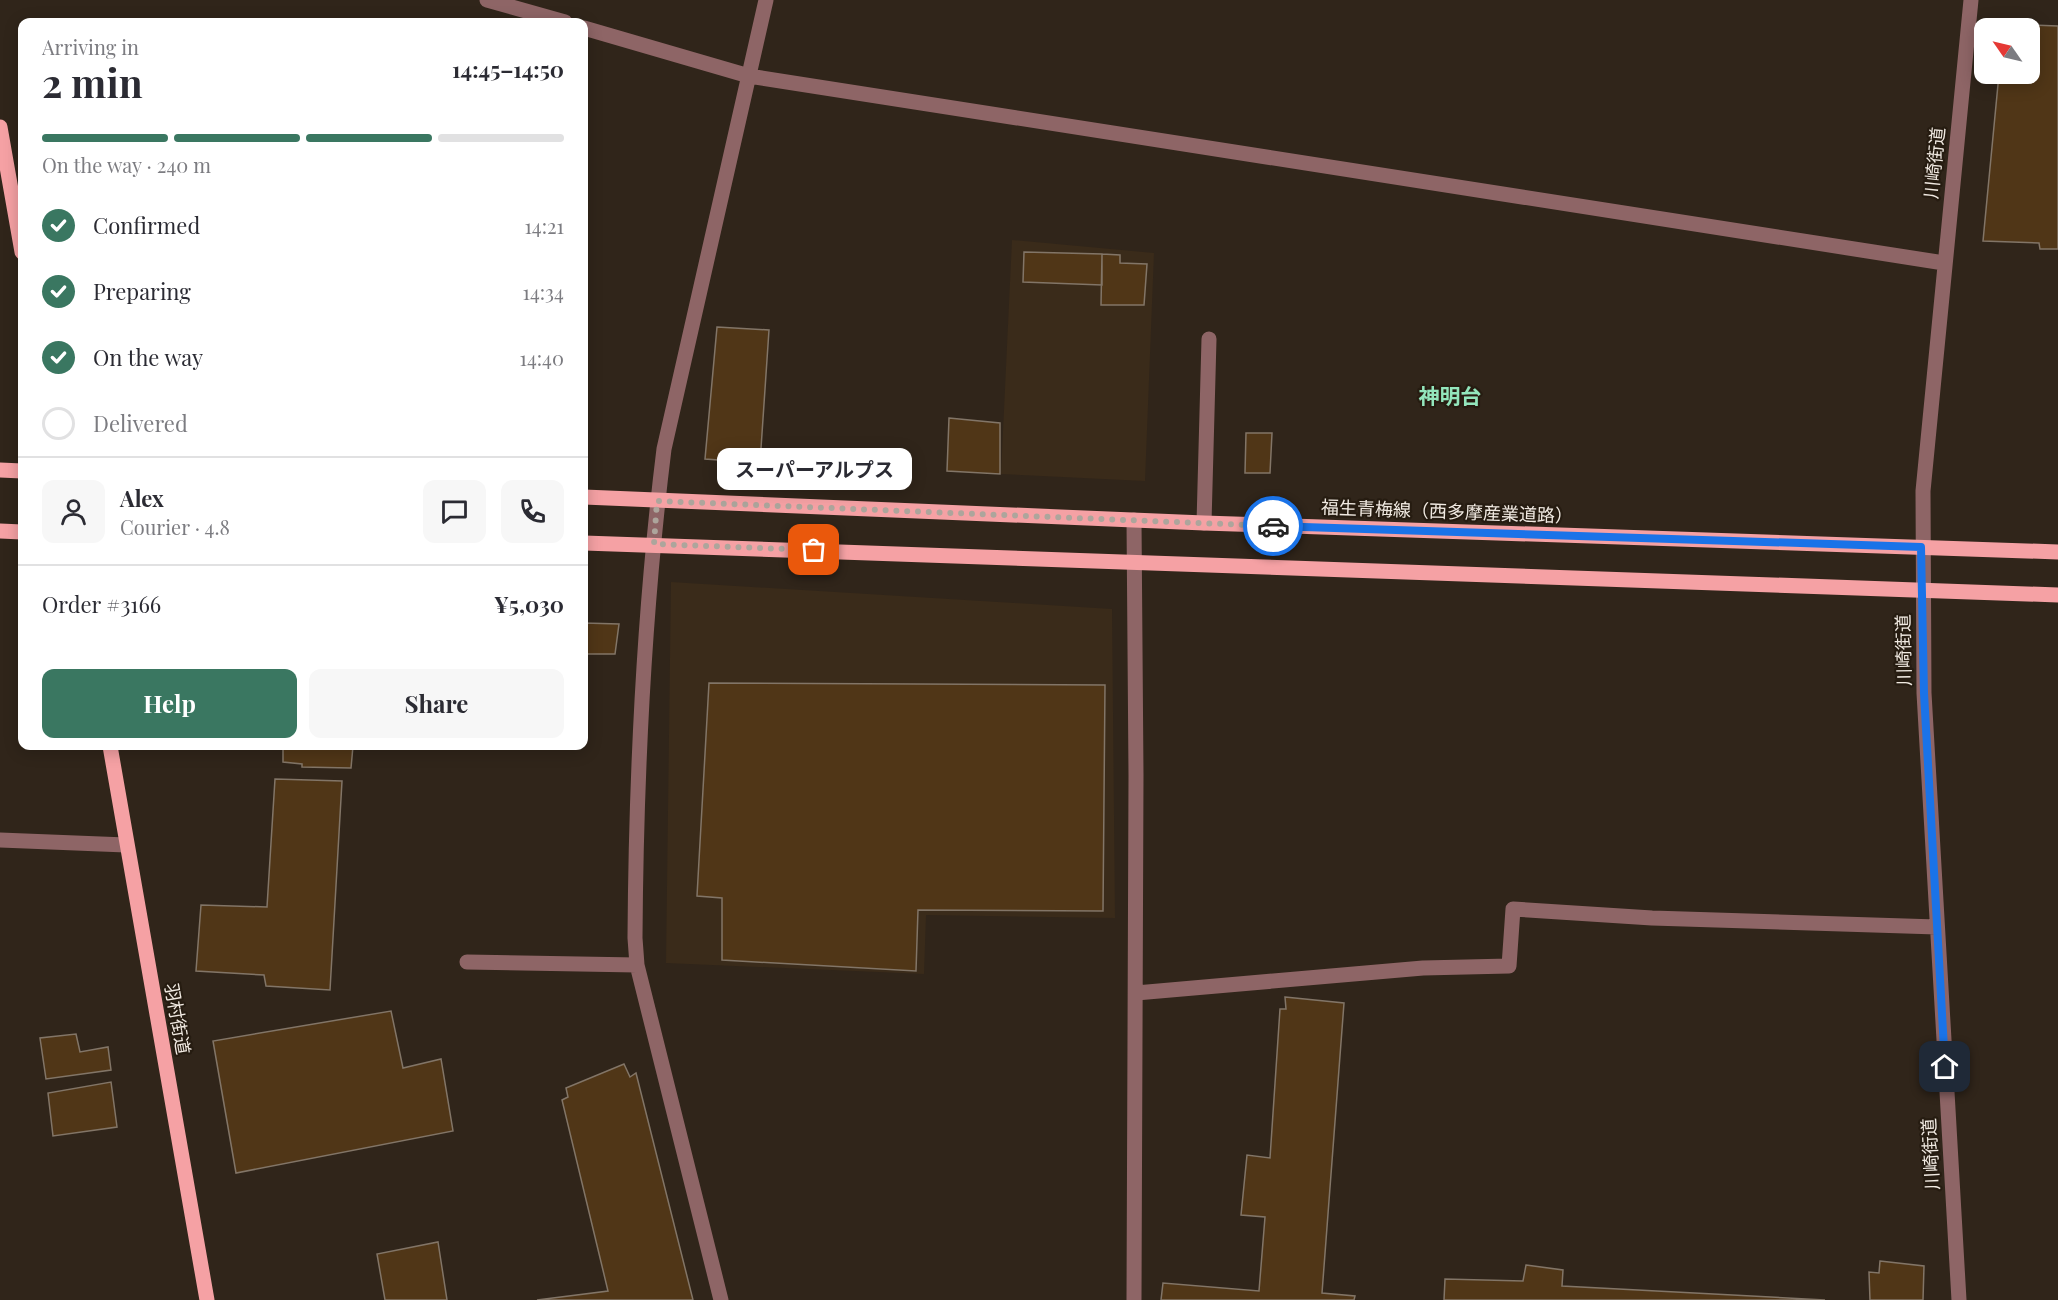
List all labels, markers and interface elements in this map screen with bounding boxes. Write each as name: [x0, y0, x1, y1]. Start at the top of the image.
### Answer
north arrow: [1974, 18, 2040, 84]
map controls: [1974, 18, 2040, 84]
text: Arriving in: [42, 33, 139, 60]
text: 14:45–14:50: [452, 54, 564, 84]
text: 2 min: [42, 56, 143, 108]
street label: 川崎街道: [1918, 126, 1950, 200]
text: On the way · 240 m: [42, 151, 211, 178]
icon: check: [42, 209, 75, 242]
text: Confirmed: [93, 210, 200, 240]
text: 14:21: [524, 212, 564, 239]
icon: check: [42, 275, 75, 308]
text: Preparing: [93, 276, 191, 306]
text: 14:34: [523, 278, 564, 305]
icon: check: [42, 341, 75, 374]
text: On the way: [93, 342, 203, 372]
text: 14:40: [520, 344, 564, 371]
district label: 神明台: [1419, 381, 1482, 409]
text: Delivered: [93, 408, 188, 438]
callout: スーパーアルプス: [716, 448, 912, 490]
text: スーパーアルプス: [735, 455, 894, 482]
button: person: [42, 480, 105, 543]
button: chat: [423, 480, 486, 543]
button: phone: [501, 480, 564, 543]
text: Alex: [120, 483, 164, 513]
street label: 福生青梅線（西多摩産業道路）: [1321, 495, 1573, 527]
courier: [1243, 496, 1303, 556]
icon: car: [1257, 510, 1290, 543]
text: Courier · 4.8: [120, 513, 230, 540]
pin: [788, 524, 839, 575]
icon: bag: [797, 533, 830, 566]
text: Order #3166: [42, 589, 161, 619]
text: ¥5,030: [494, 589, 564, 619]
street label: 川崎街道: [1890, 614, 1916, 686]
button: Help: [42, 669, 297, 738]
button: Share: [309, 669, 564, 738]
street label: 羽村街道: [160, 981, 196, 1056]
pin: [1919, 1041, 1970, 1092]
icon: home: [1928, 1050, 1961, 1083]
street label: 川崎街道: [1916, 1117, 1944, 1191]

